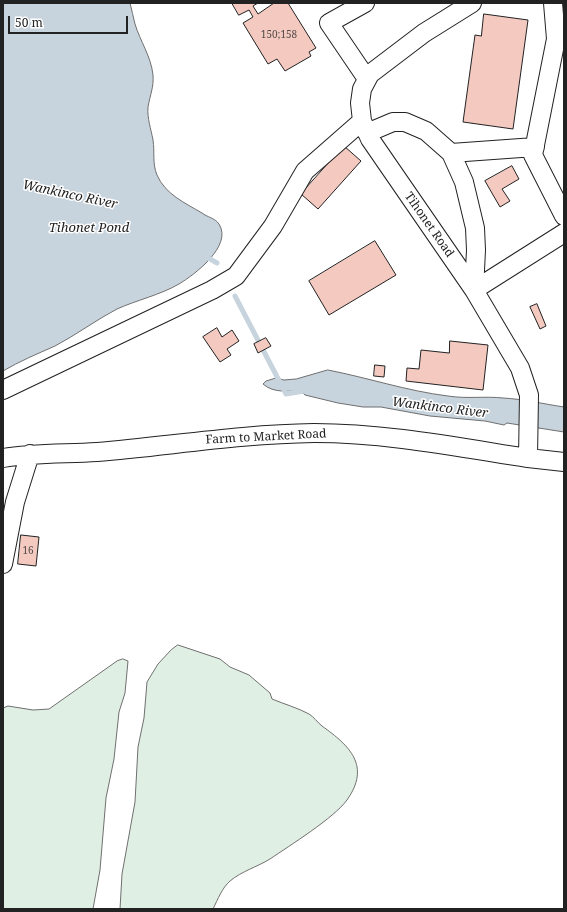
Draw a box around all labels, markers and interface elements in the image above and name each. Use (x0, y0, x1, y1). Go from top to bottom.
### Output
scale bar (10, 8, 130, 34)
text: 50 m (15, 14, 43, 31)
house number: 150;158 (261, 29, 297, 41)
water label: Wankinco River (21, 177, 119, 213)
street label: Tihonet Road (401, 190, 457, 260)
water label: Tihonet Pond (49, 220, 129, 236)
water label: Wankinco River (391, 394, 489, 422)
street label: Farm to Market Road (205, 427, 327, 447)
house number: 16 (22, 545, 34, 557)

